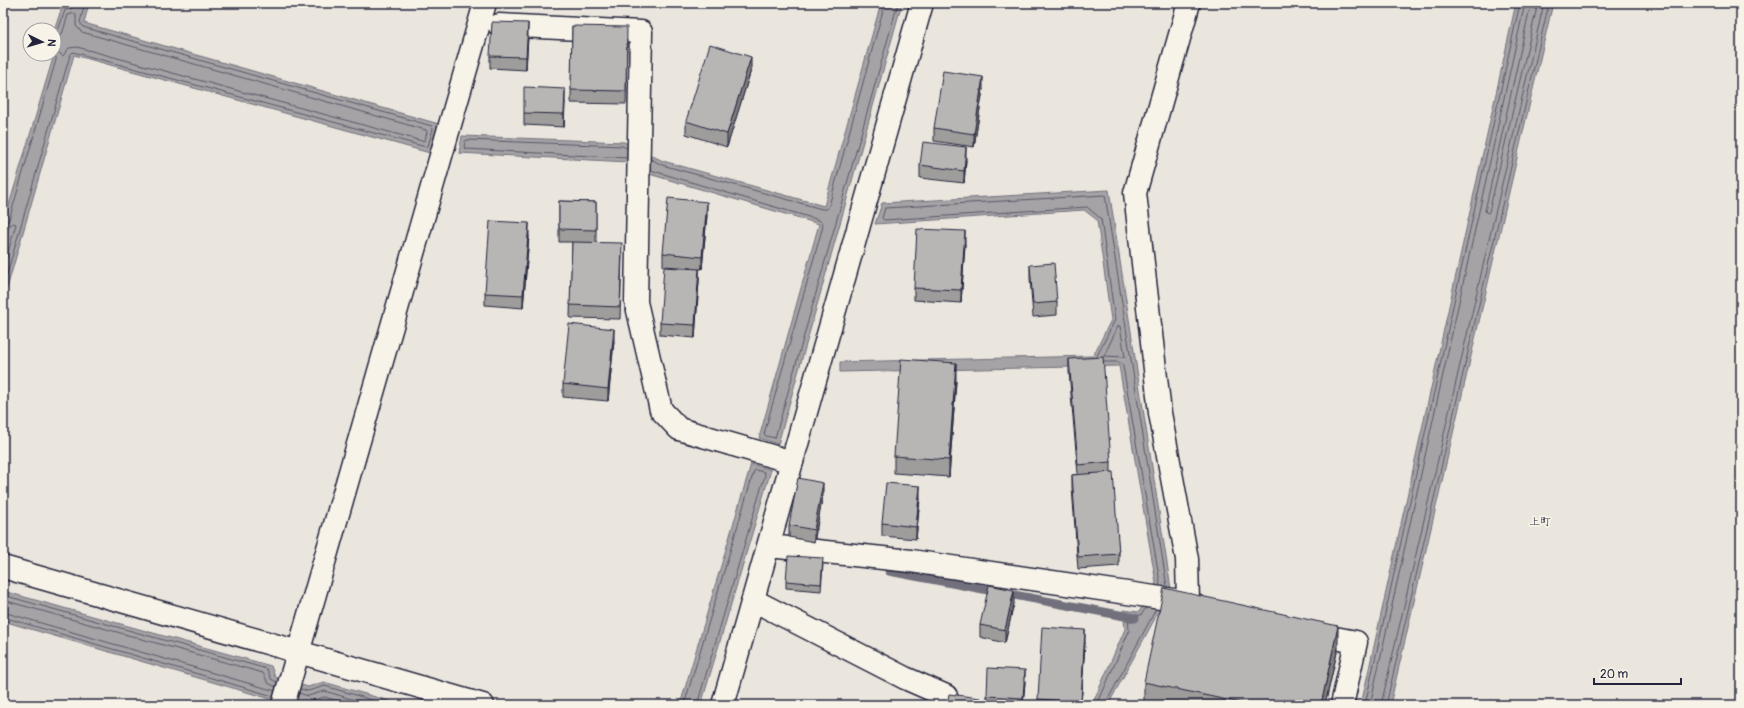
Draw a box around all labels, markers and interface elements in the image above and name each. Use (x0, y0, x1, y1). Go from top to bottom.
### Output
north arrow (22, 22, 62, 62)
text: N (45, 39, 58, 48)
district label: 上町 (1529, 515, 1551, 528)
scale bar (1594, 660, 1681, 686)
text: 20 m (1600, 667, 1629, 682)

